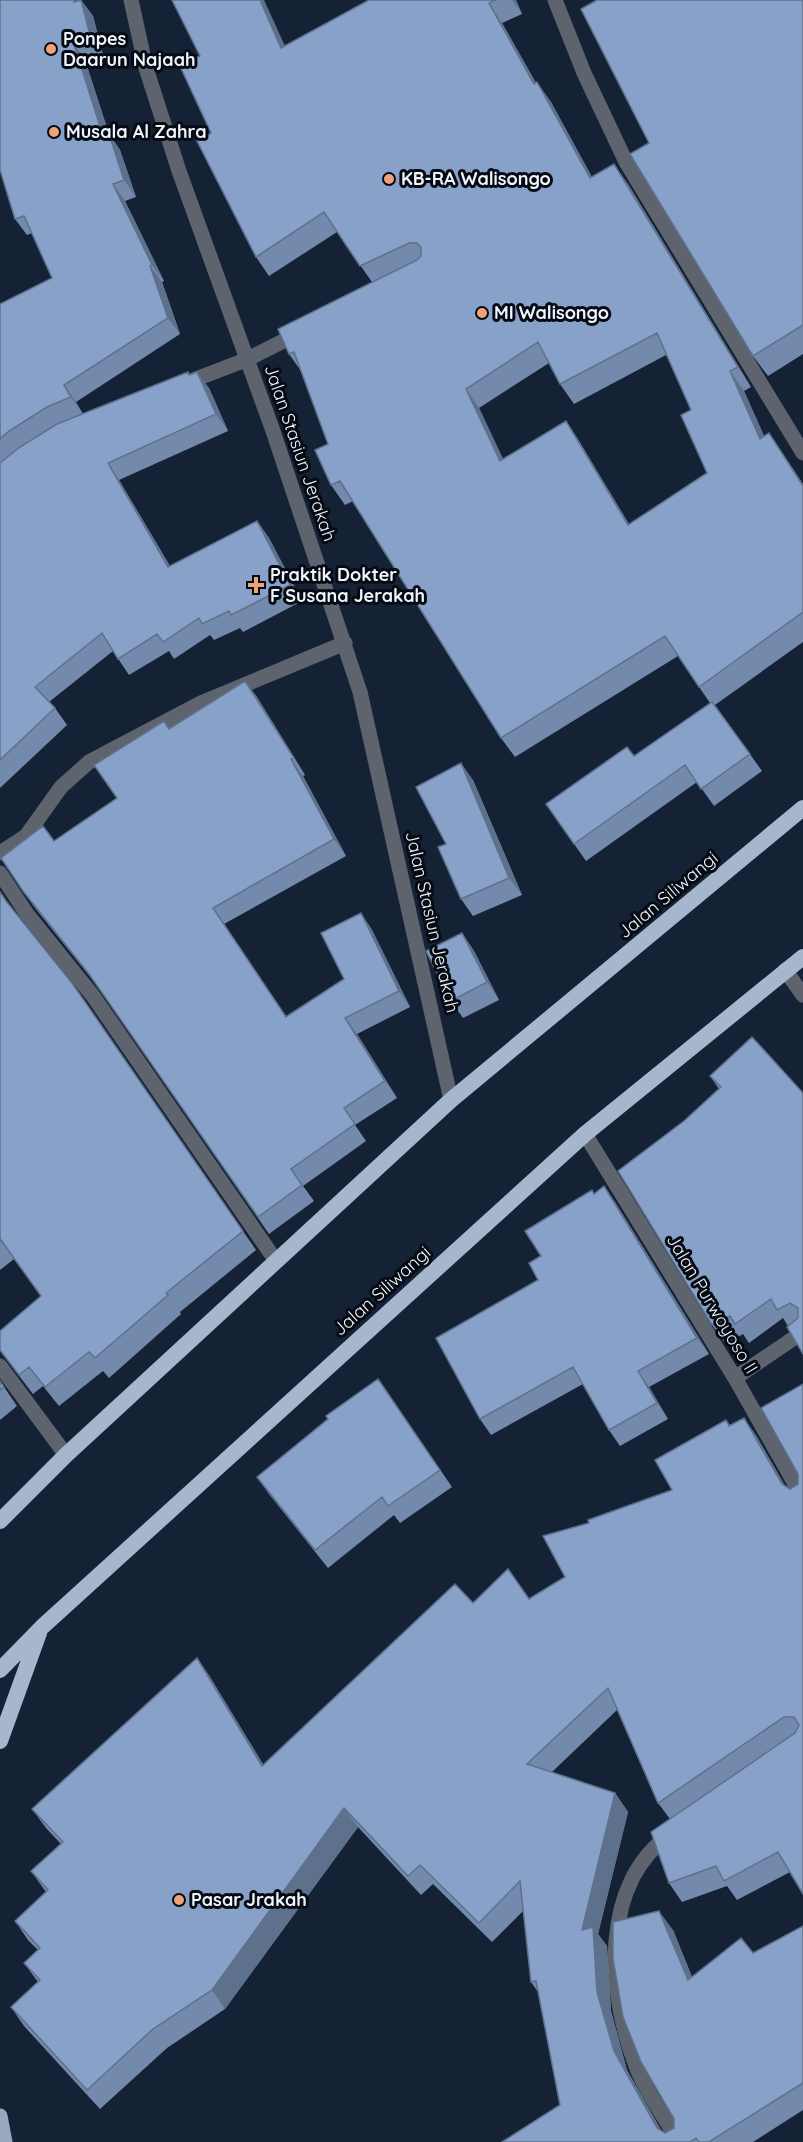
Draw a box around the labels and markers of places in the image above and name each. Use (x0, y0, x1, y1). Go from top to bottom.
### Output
place label: Ponpes Daarun Najaah (63, 27, 196, 71)
marker: Ponpes Daarun Najaah (44, 42, 58, 56)
place label: Musala Al Zahra (66, 120, 206, 143)
marker: Musala Al Zahra (47, 125, 61, 139)
place label: KB-RA Walisongo (401, 167, 551, 190)
marker: KB-RA Walisongo (382, 172, 396, 186)
place label: MI Walisongo (494, 301, 609, 324)
marker: MI Walisongo (475, 306, 489, 320)
place label: Praktik Dokter F Susana Jerakah (270, 563, 425, 607)
marker: Praktik Dokter F Susana Jerakah (247, 576, 265, 594)
place label: Pasar Jrakah (191, 1888, 307, 1911)
marker: Pasar Jrakah (172, 1893, 186, 1907)

